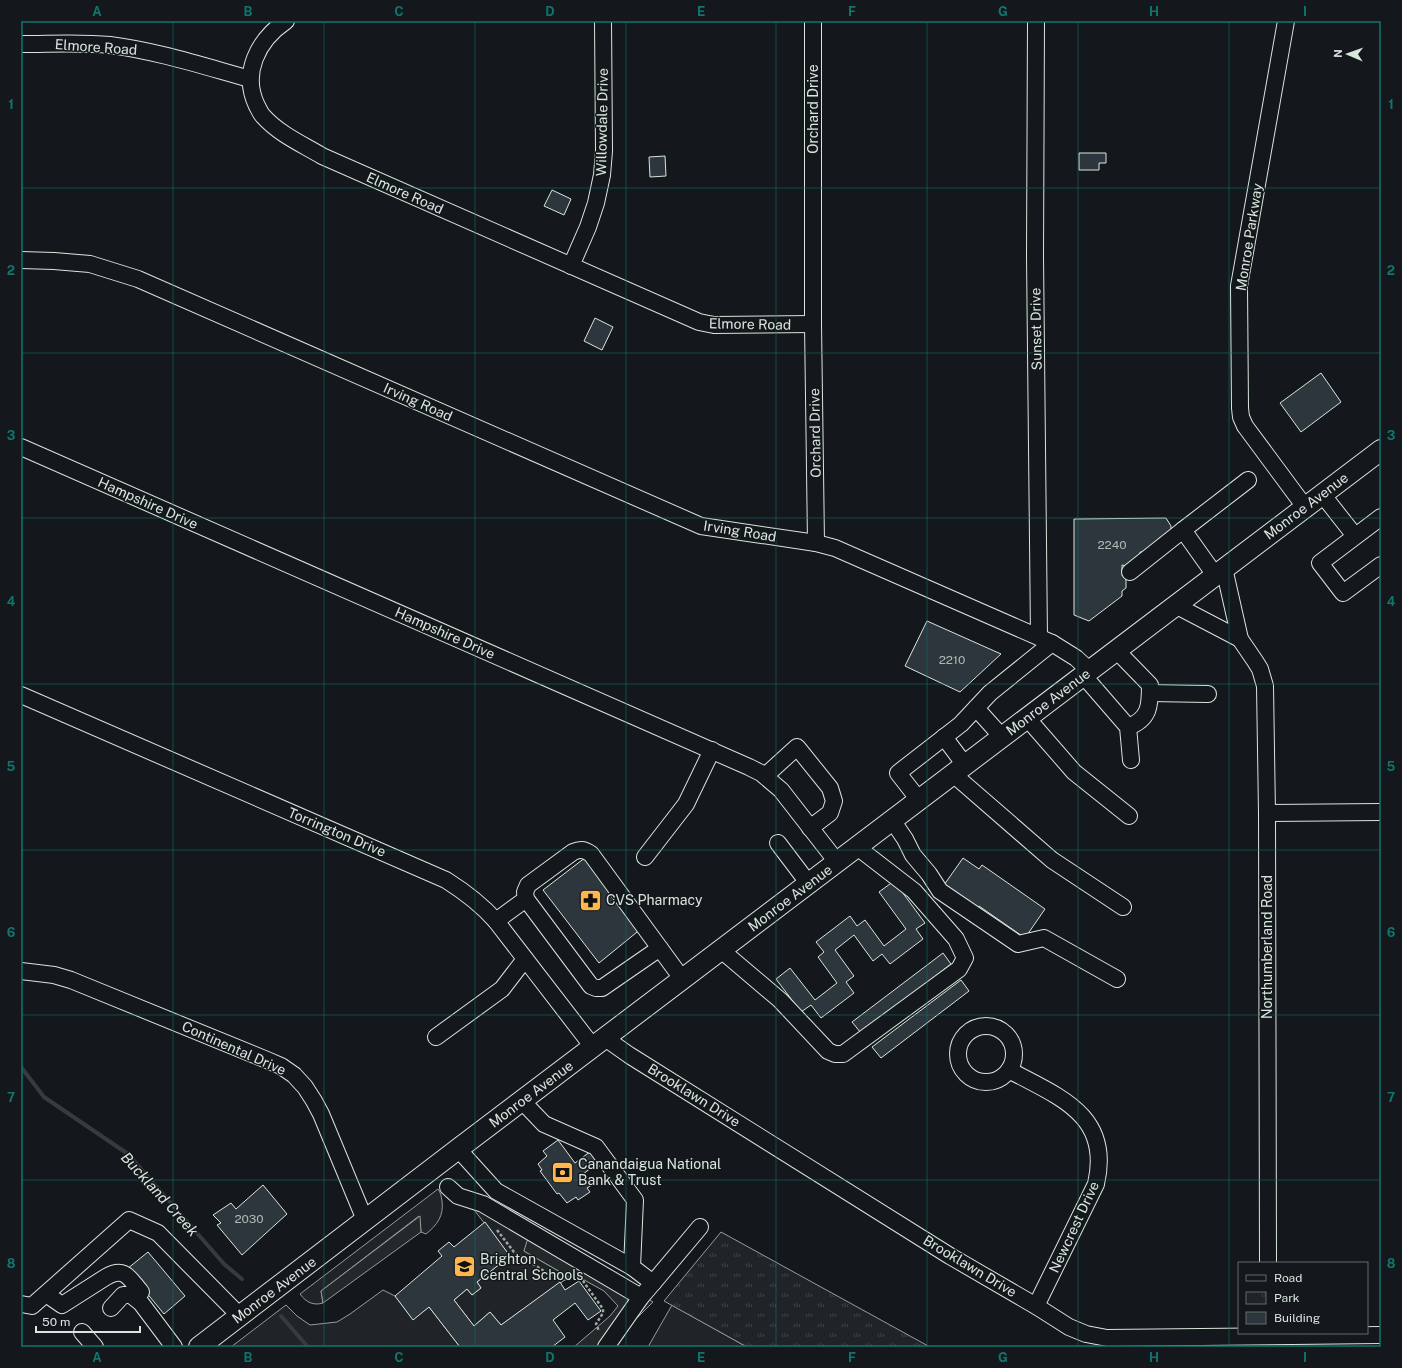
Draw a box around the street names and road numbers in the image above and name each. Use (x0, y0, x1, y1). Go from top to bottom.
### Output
street label: Elmore Road (54, 36, 138, 58)
street label: Orchard Drive (805, 64, 821, 154)
street label: Willowdale Drive (593, 68, 611, 176)
street label: Elmore Road (364, 169, 446, 217)
street label: Monroe Parkway (1233, 182, 1265, 292)
street label: Sunset Drive (1027, 287, 1045, 370)
street label: Elmore Road (709, 315, 791, 333)
street label: Irving Road (381, 380, 455, 424)
street label: Orchard Drive (806, 388, 824, 478)
street label: Monroe Avenue (1261, 469, 1351, 543)
street label: Hampshire Drive (96, 474, 200, 532)
street label: Irving Road (702, 517, 778, 545)
street label: Hampshire Drive (393, 604, 497, 662)
street label: Monroe Avenue (1003, 665, 1093, 739)
street label: Torrington Drive (286, 804, 388, 860)
street label: Monroe Avenue (745, 861, 835, 935)
street label: Northumberland Road (1259, 875, 1275, 1019)
street label: Continental Drive (179, 1018, 289, 1078)
street label: Monroe Avenue (486, 1057, 576, 1131)
street label: Brooklawn Drive (645, 1060, 743, 1130)
street label: Newcrest Drive (1046, 1179, 1102, 1275)
street label: Brooklawn Drive (920, 1232, 1020, 1300)
street label: Monroe Avenue (229, 1253, 319, 1327)

